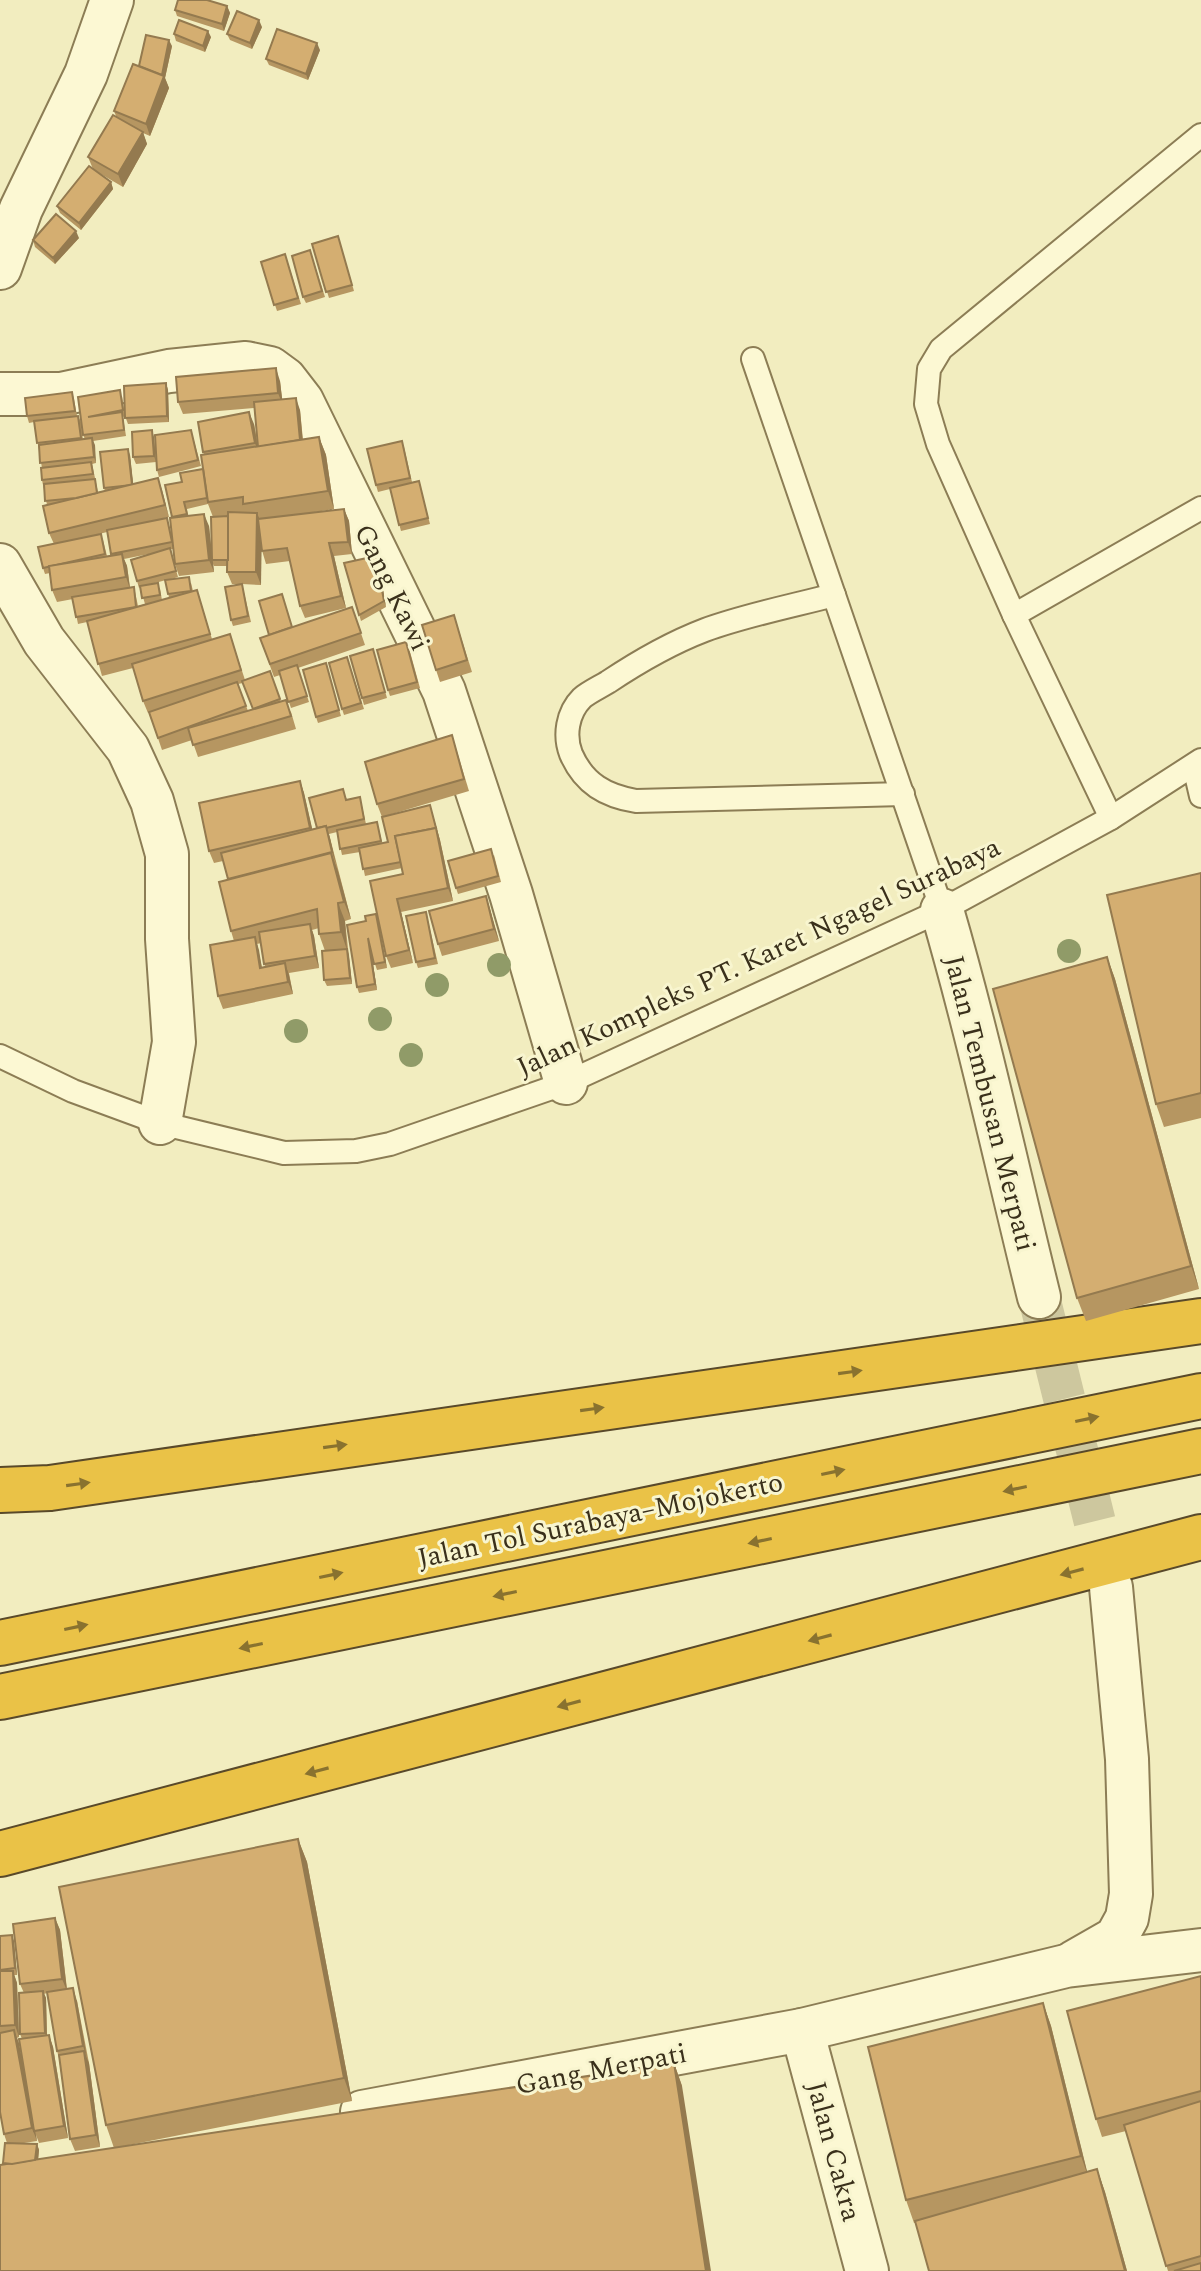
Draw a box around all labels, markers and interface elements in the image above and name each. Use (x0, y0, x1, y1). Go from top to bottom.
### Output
street label: Gang Kawi (342, 517, 441, 659)
street label: Jalan Kompleks PT. Karet Ngagel Surabaya (510, 826, 1008, 1089)
street label: Jalan Tembusan Merpati (932, 951, 1047, 1256)
one-way arrow (837, 1365, 862, 1378)
one-way arrow (580, 1402, 605, 1415)
one-way arrow (1075, 1413, 1100, 1425)
one-way arrow (323, 1439, 348, 1452)
street label: Jalan Tol Surabaya–Mojokerto (414, 1461, 787, 1580)
one-way arrow (820, 1465, 845, 1478)
one-way arrow (65, 1477, 90, 1490)
one-way arrow (1002, 1483, 1027, 1496)
one-way arrow (747, 1536, 772, 1548)
one-way arrow (1059, 1567, 1084, 1579)
one-way arrow (319, 1568, 344, 1581)
one-way arrow (493, 1588, 518, 1600)
one-way arrow (64, 1620, 89, 1633)
one-way arrow (808, 1633, 833, 1645)
one-way arrow (238, 1640, 263, 1653)
one-way arrow (556, 1699, 581, 1711)
one-way arrow (305, 1765, 330, 1777)
street label: Gang Merpati (512, 2032, 691, 2107)
street label: Jalan Cakra (794, 2077, 873, 2227)

